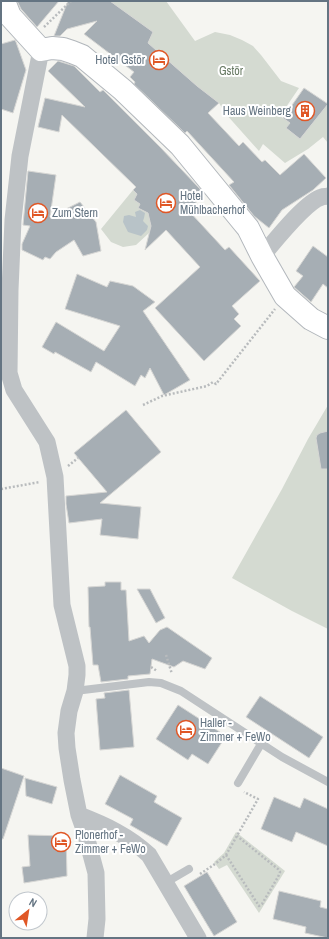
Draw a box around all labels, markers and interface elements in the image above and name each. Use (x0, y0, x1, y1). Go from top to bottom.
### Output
hotel icon: Hotel Gstör (148, 49, 170, 71)
place label: Hotel Gstör (95, 52, 146, 68)
park label: Gstör (219, 63, 244, 79)
building icon: Haus Weinberg (294, 100, 316, 122)
place label: Haus Weinberg (223, 103, 292, 119)
place label: Hotel Mühlbacherhof (180, 188, 245, 218)
hotel icon: Hotel Mühlbacherhof (155, 192, 177, 214)
hotel icon: Zum Stern (27, 202, 49, 224)
place label: Zum Stern (52, 205, 98, 221)
place label: Haller - Zimmer + FeWo (200, 715, 271, 745)
hotel icon: Haller - Zimmer + FeWo (175, 719, 197, 741)
place label: Plonerhof - Zimmer + FeWo (75, 827, 146, 857)
hotel icon: Plonerhof - Zimmer + FeWo (50, 831, 72, 853)
north arrow (8, 891, 48, 931)
text: N (27, 895, 39, 910)

